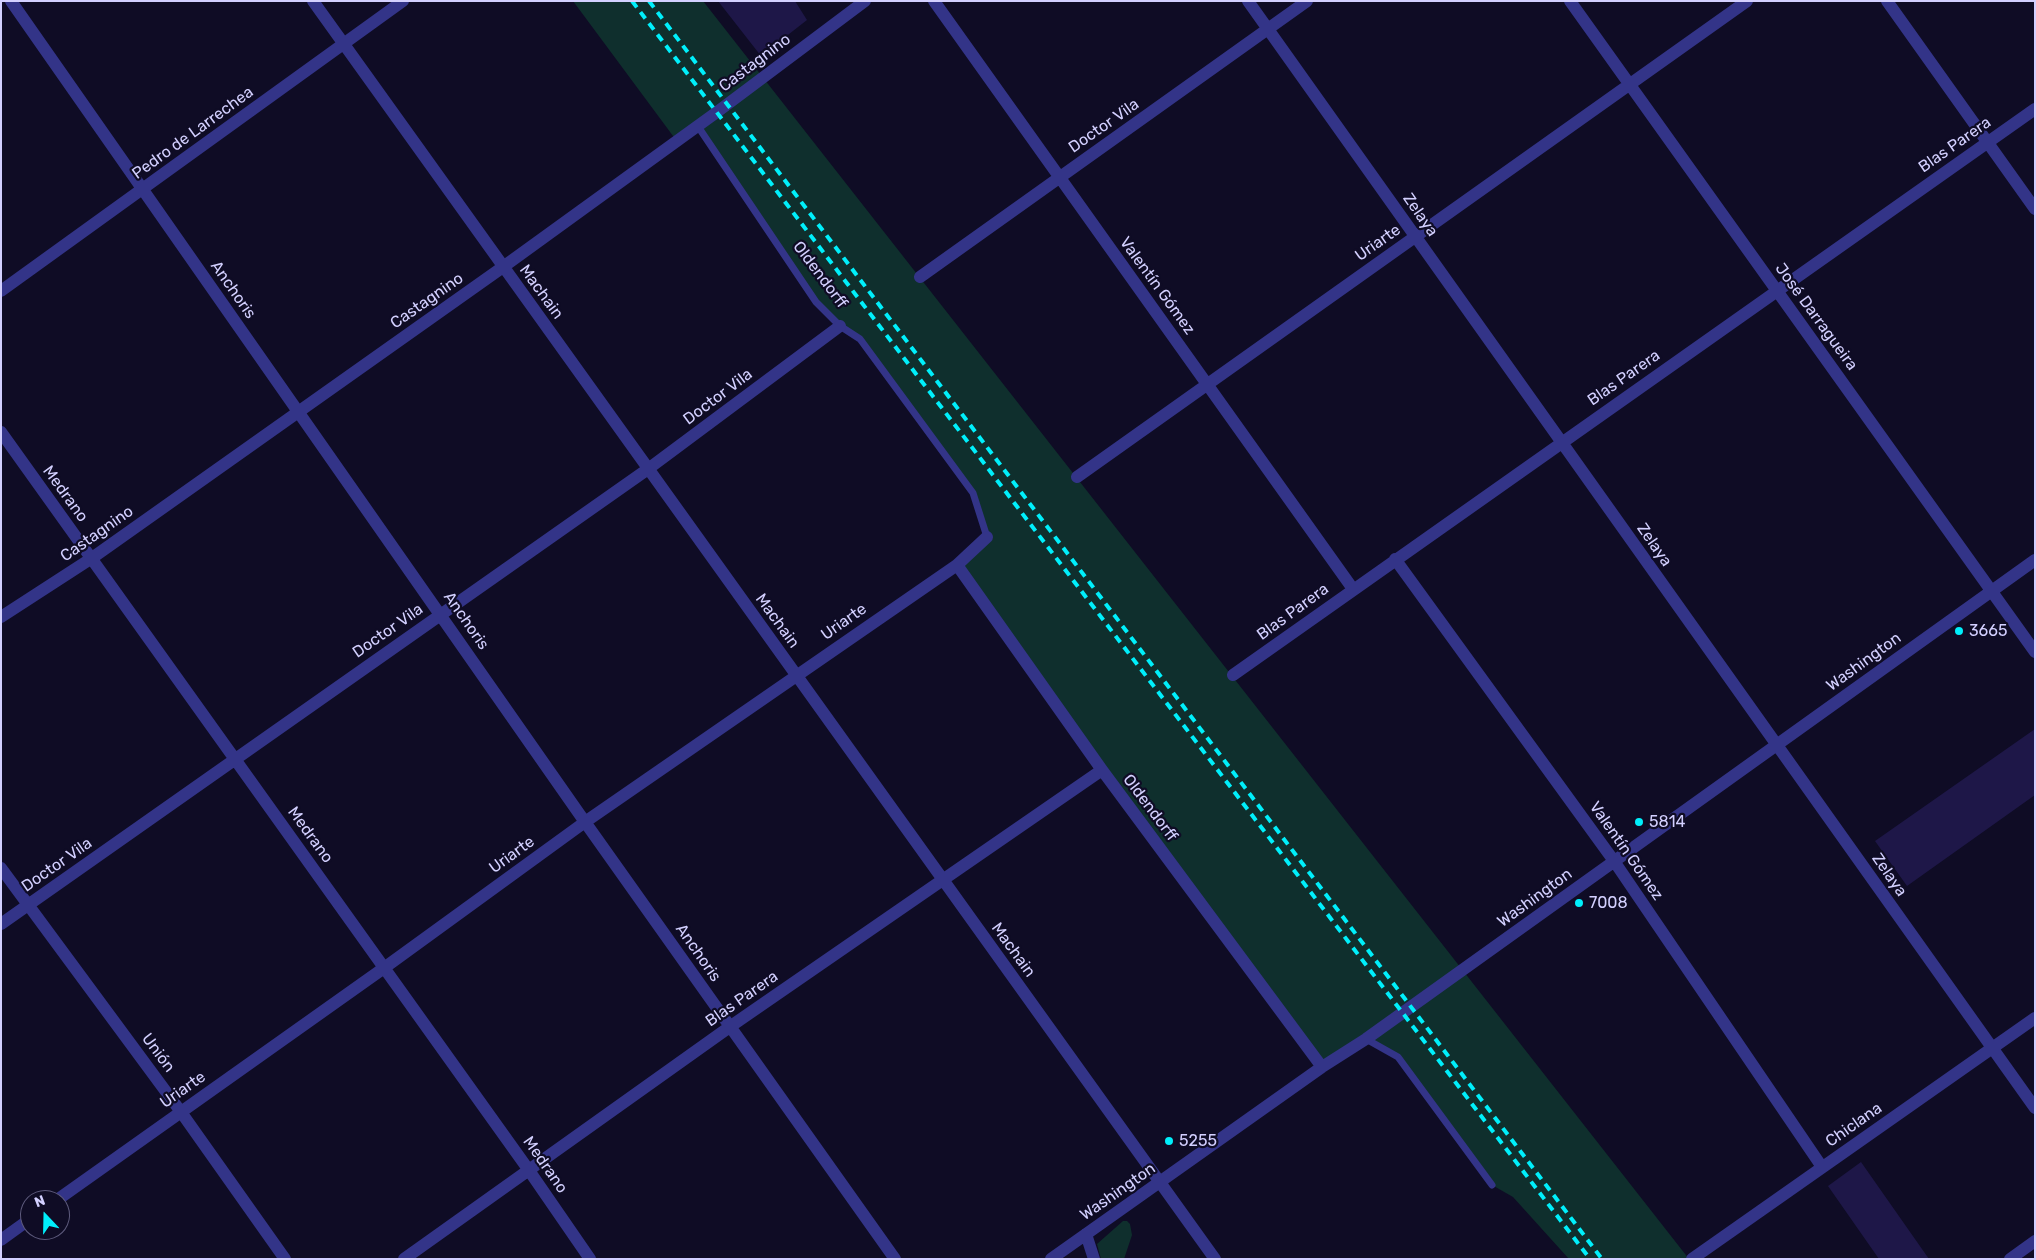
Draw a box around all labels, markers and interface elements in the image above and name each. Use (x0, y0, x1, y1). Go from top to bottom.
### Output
street label: Castagnino (715, 30, 795, 96)
street label: Pedro de Larrechea (129, 83, 257, 183)
street label: Doctor Vila (1065, 95, 1143, 157)
street label: Blas Parera (1915, 113, 1995, 177)
street label: Zelaya (1398, 190, 1442, 240)
street label: Uriarte (1351, 220, 1405, 266)
street label: Valentín Gómez (1115, 233, 1199, 339)
street label: Oldendorff (789, 238, 851, 312)
street label: Anchoris (206, 257, 260, 323)
street label: José Darragueira (1771, 260, 1861, 374)
street label: Machain (515, 261, 567, 323)
street label: Castagnino (387, 269, 467, 333)
street label: Blas Parera (1584, 346, 1664, 410)
street label: Doctor Vila (680, 365, 756, 429)
street label: Medrano (38, 462, 92, 526)
street label: Castagnino (57, 502, 137, 566)
street label: Zelaya (1632, 520, 1676, 570)
street label: Blas Parera (1253, 580, 1333, 644)
street label: Anchoris (439, 588, 493, 654)
street label: Machain (751, 590, 803, 652)
street label: Uriarte (817, 599, 871, 645)
street label: Doctor Vila (349, 600, 427, 662)
place label: 3665 (1969, 621, 2007, 641)
marker: 3665 (1953, 625, 1965, 637)
street label: Washington (1823, 629, 1905, 695)
street label: Oldendorff (1119, 771, 1181, 845)
street label: Valentín Gómez (1585, 798, 1667, 904)
street label: Medrano (283, 803, 337, 867)
place label: 5814 (1649, 812, 1685, 832)
marker: 5814 (1633, 816, 1645, 828)
street label: Uriarte (486, 832, 538, 878)
street label: Doctor Vila (18, 834, 96, 896)
street label: Zelaya (1867, 850, 1911, 900)
street label: Washington (1494, 865, 1576, 931)
place label: 7008 (1589, 893, 1628, 913)
marker: 7008 (1573, 897, 1585, 909)
street label: Machain (987, 919, 1039, 981)
street label: Anchoris (671, 920, 725, 986)
street label: Blas Parera (702, 967, 782, 1031)
street label: Unión (137, 1030, 179, 1076)
street label: Uriarte (156, 1067, 210, 1113)
street label: Chiclana (1822, 1099, 1886, 1151)
place label: 5255 (1179, 1131, 1217, 1151)
street label: Medrano (519, 1133, 571, 1197)
marker: 5255 (1163, 1135, 1175, 1147)
street label: Washington (1077, 1159, 1159, 1225)
north arrow (20, 1190, 70, 1240)
text: N (32, 1192, 48, 1211)

